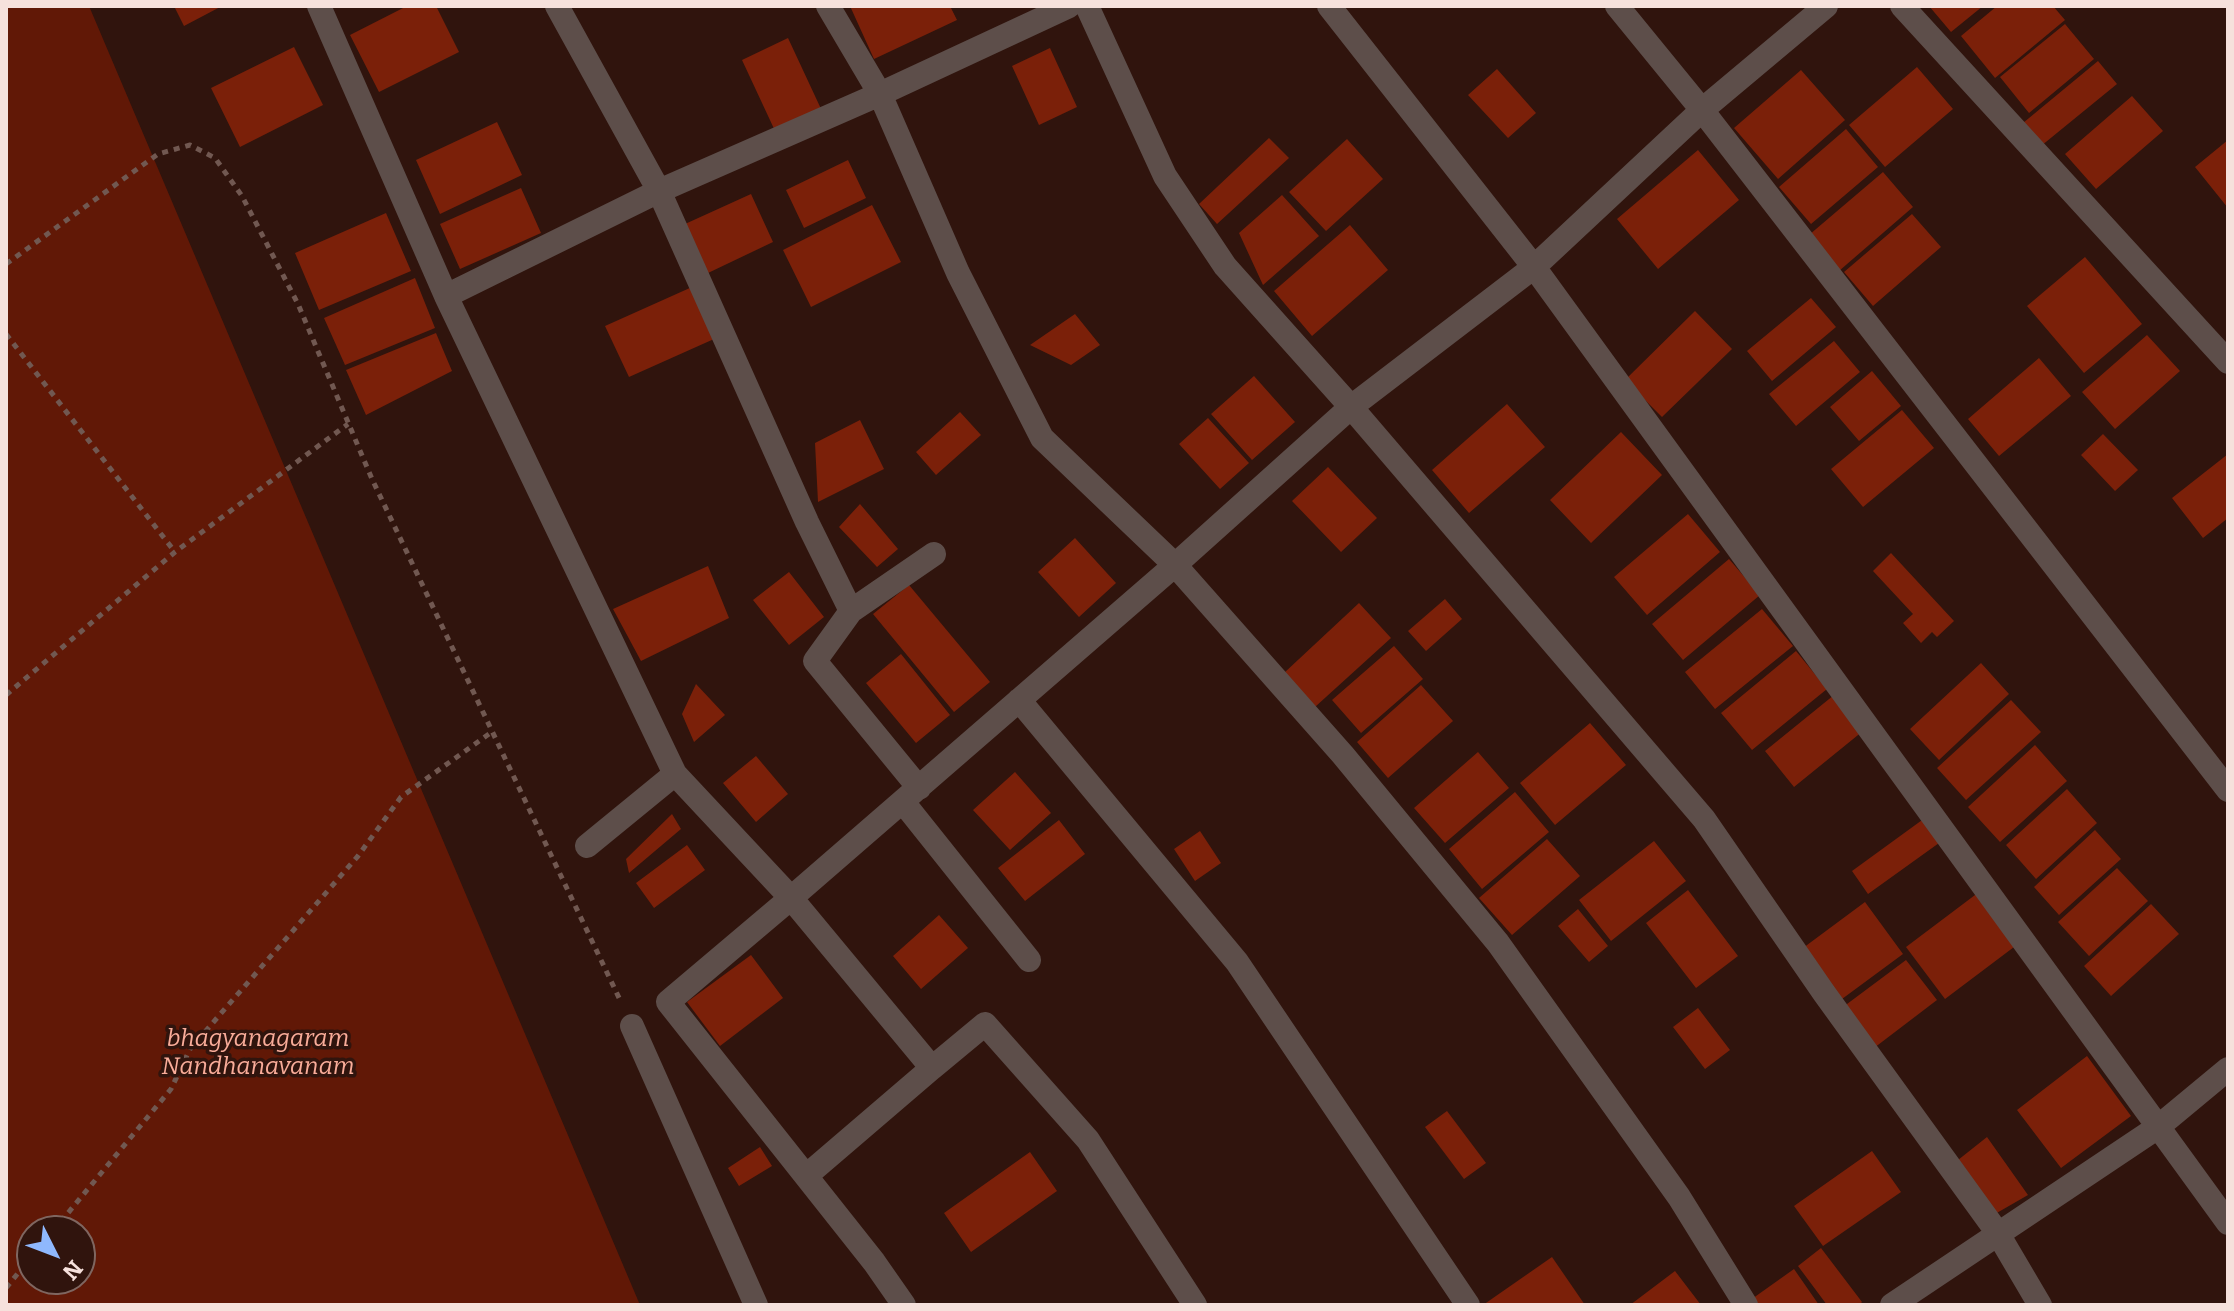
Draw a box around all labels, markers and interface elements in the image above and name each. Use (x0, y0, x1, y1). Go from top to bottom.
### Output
park label: bhagyanagaram Nandhanavanam (162, 1025, 354, 1081)
north arrow (16, 1215, 96, 1295)
text: N (57, 1255, 88, 1285)

